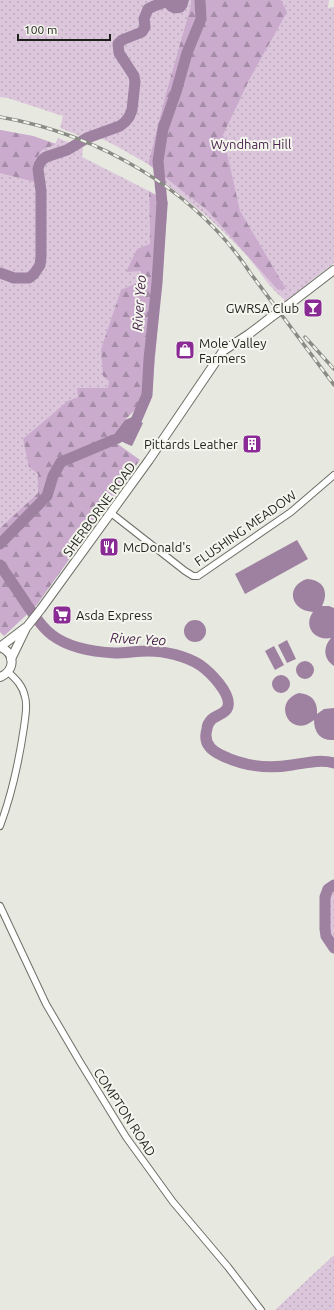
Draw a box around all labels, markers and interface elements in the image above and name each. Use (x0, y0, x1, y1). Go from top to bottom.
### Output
scale bar (18, 16, 110, 42)
text: 100 m (24, 23, 57, 36)
park label: Wyndham Hill (211, 137, 292, 151)
water label: River Yeo (129, 274, 149, 332)
bar icon: GWRSA Club (302, 297, 324, 319)
place label: GWRSA Club (226, 301, 299, 315)
place label: Mole Valley Farmers (199, 336, 266, 365)
shop icon: Mole Valley Farmers (174, 339, 196, 361)
building icon: Pittards Leather (241, 433, 263, 455)
place label: Pittards Leather (144, 437, 238, 451)
street label: SHERBORNE ROAD (60, 459, 138, 559)
street label: FLUSHING MEADOW (191, 488, 299, 568)
restaurant icon: McDonald's (98, 536, 120, 558)
place label: McDonald's (123, 540, 191, 554)
supermarket icon: Asda Express (51, 604, 73, 626)
place label: Asda Express (76, 608, 153, 622)
water label: River Yeo (110, 630, 167, 648)
street label: COMPTON ROAD (91, 1065, 159, 1159)

